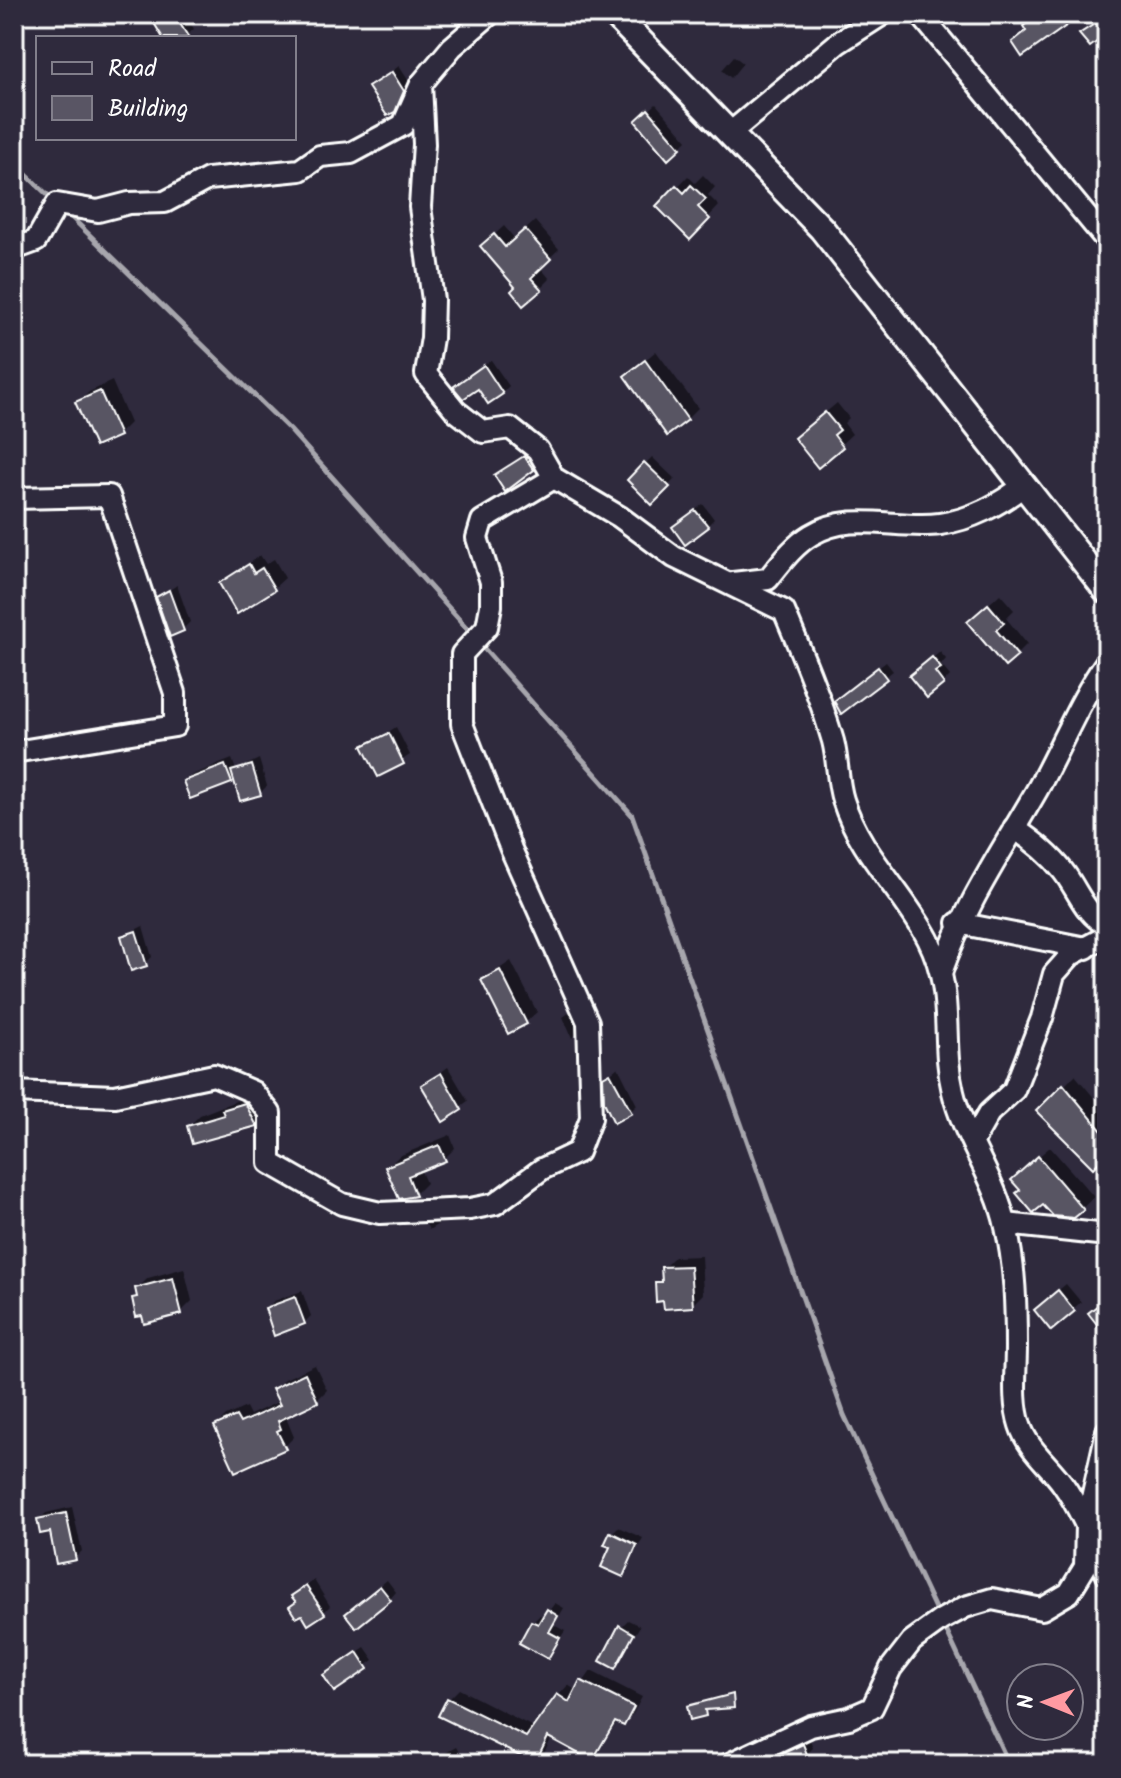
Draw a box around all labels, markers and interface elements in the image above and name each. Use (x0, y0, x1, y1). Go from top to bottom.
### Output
legend (36, 36, 296, 140)
text: Road (108, 50, 157, 89)
text: Building (108, 90, 188, 129)
north arrow (1005, 1662, 1085, 1742)
text: N (1010, 1694, 1045, 1709)

